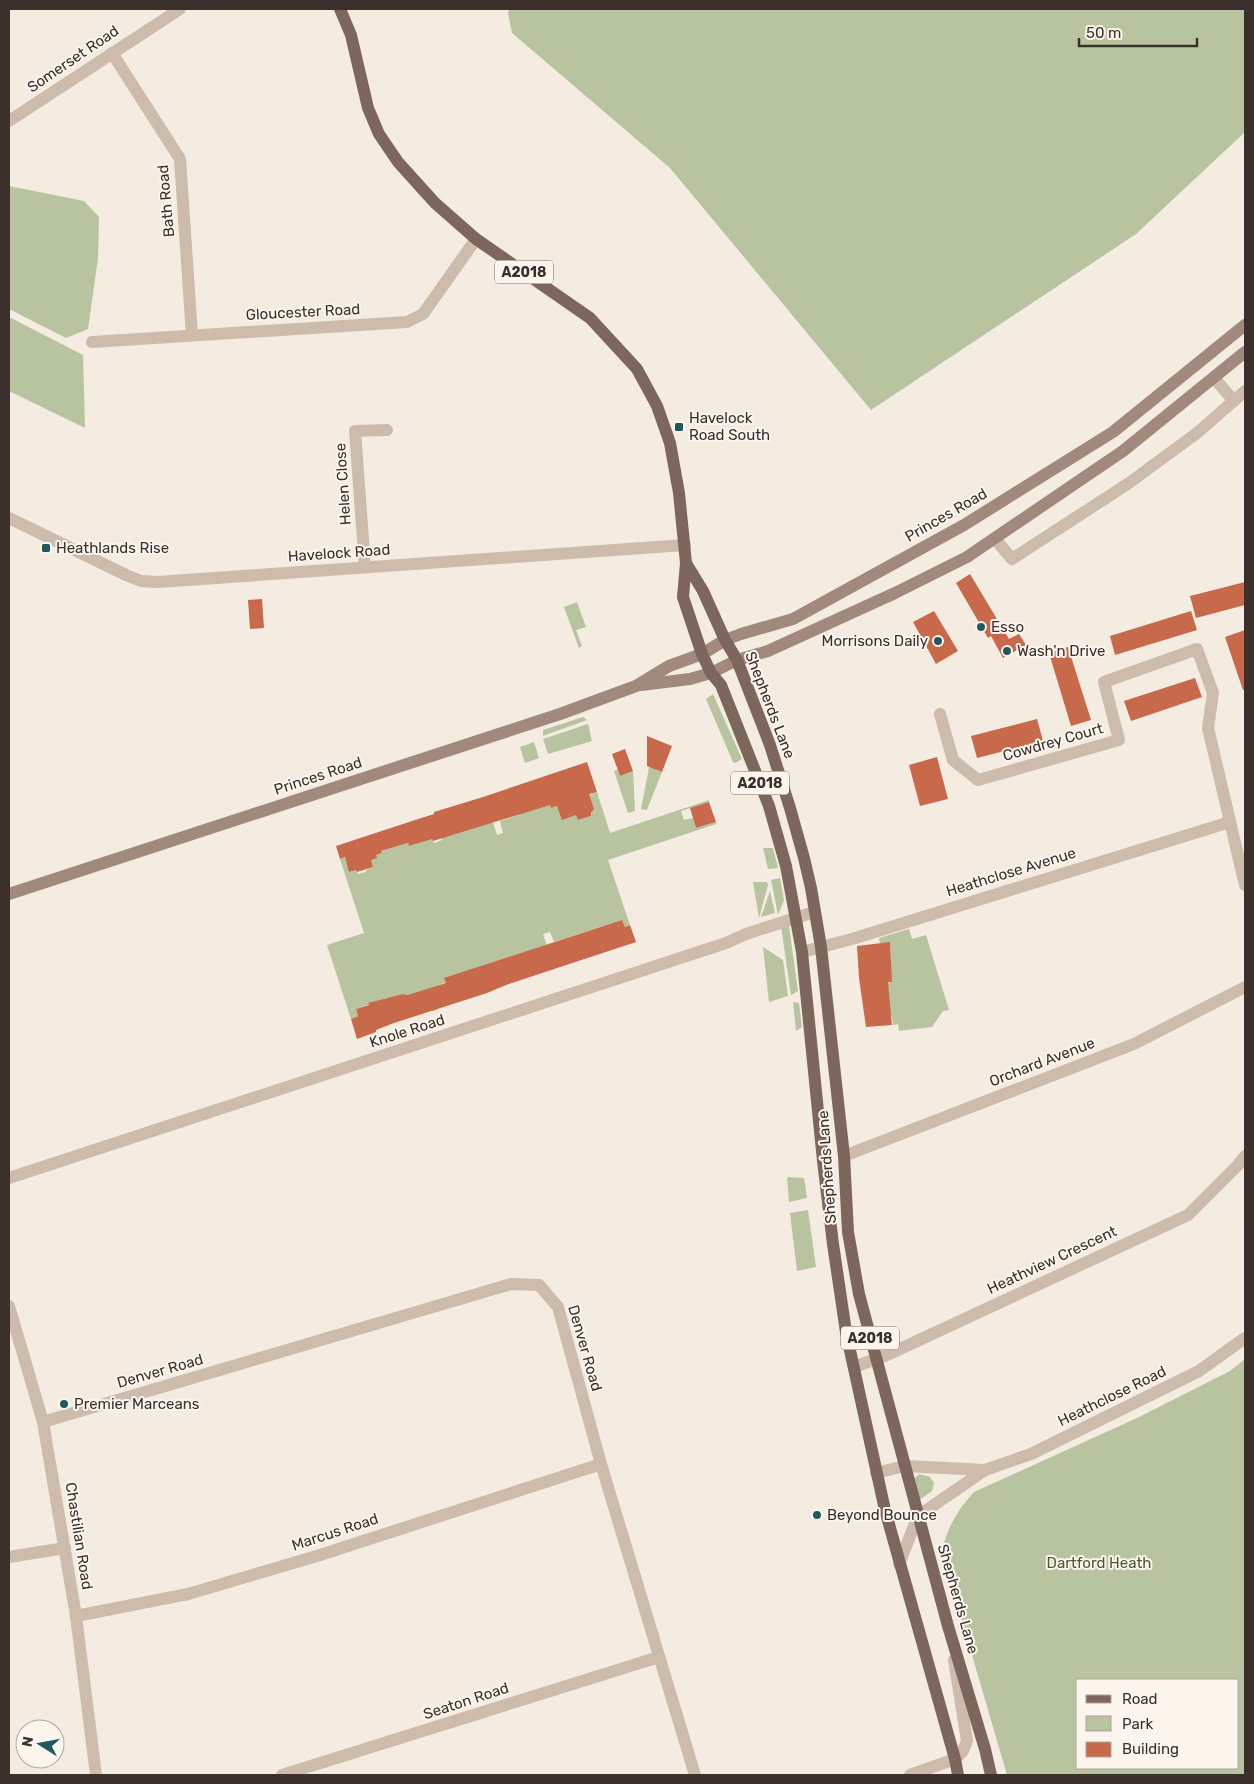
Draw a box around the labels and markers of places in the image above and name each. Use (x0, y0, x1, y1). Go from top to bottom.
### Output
place label: Havelock Road South (689, 409, 770, 444)
marker: Havelock Road South (673, 421, 685, 433)
place label: Heathlands Rise (56, 539, 169, 557)
marker: Heathlands Rise (40, 542, 52, 554)
place label: Esso (991, 618, 1024, 636)
marker: Esso (975, 621, 987, 633)
place label: Morrisons Daily (822, 632, 928, 650)
marker: Morrisons Daily (932, 635, 944, 647)
place label: Wash'n Drive (1017, 642, 1105, 660)
marker: Wash'n Drive (1001, 645, 1013, 657)
place label: Premier Marceans (74, 1395, 200, 1413)
marker: Premier Marceans (58, 1398, 70, 1410)
place label: Beyond Bounce (827, 1506, 937, 1524)
marker: Beyond Bounce (811, 1509, 823, 1521)

